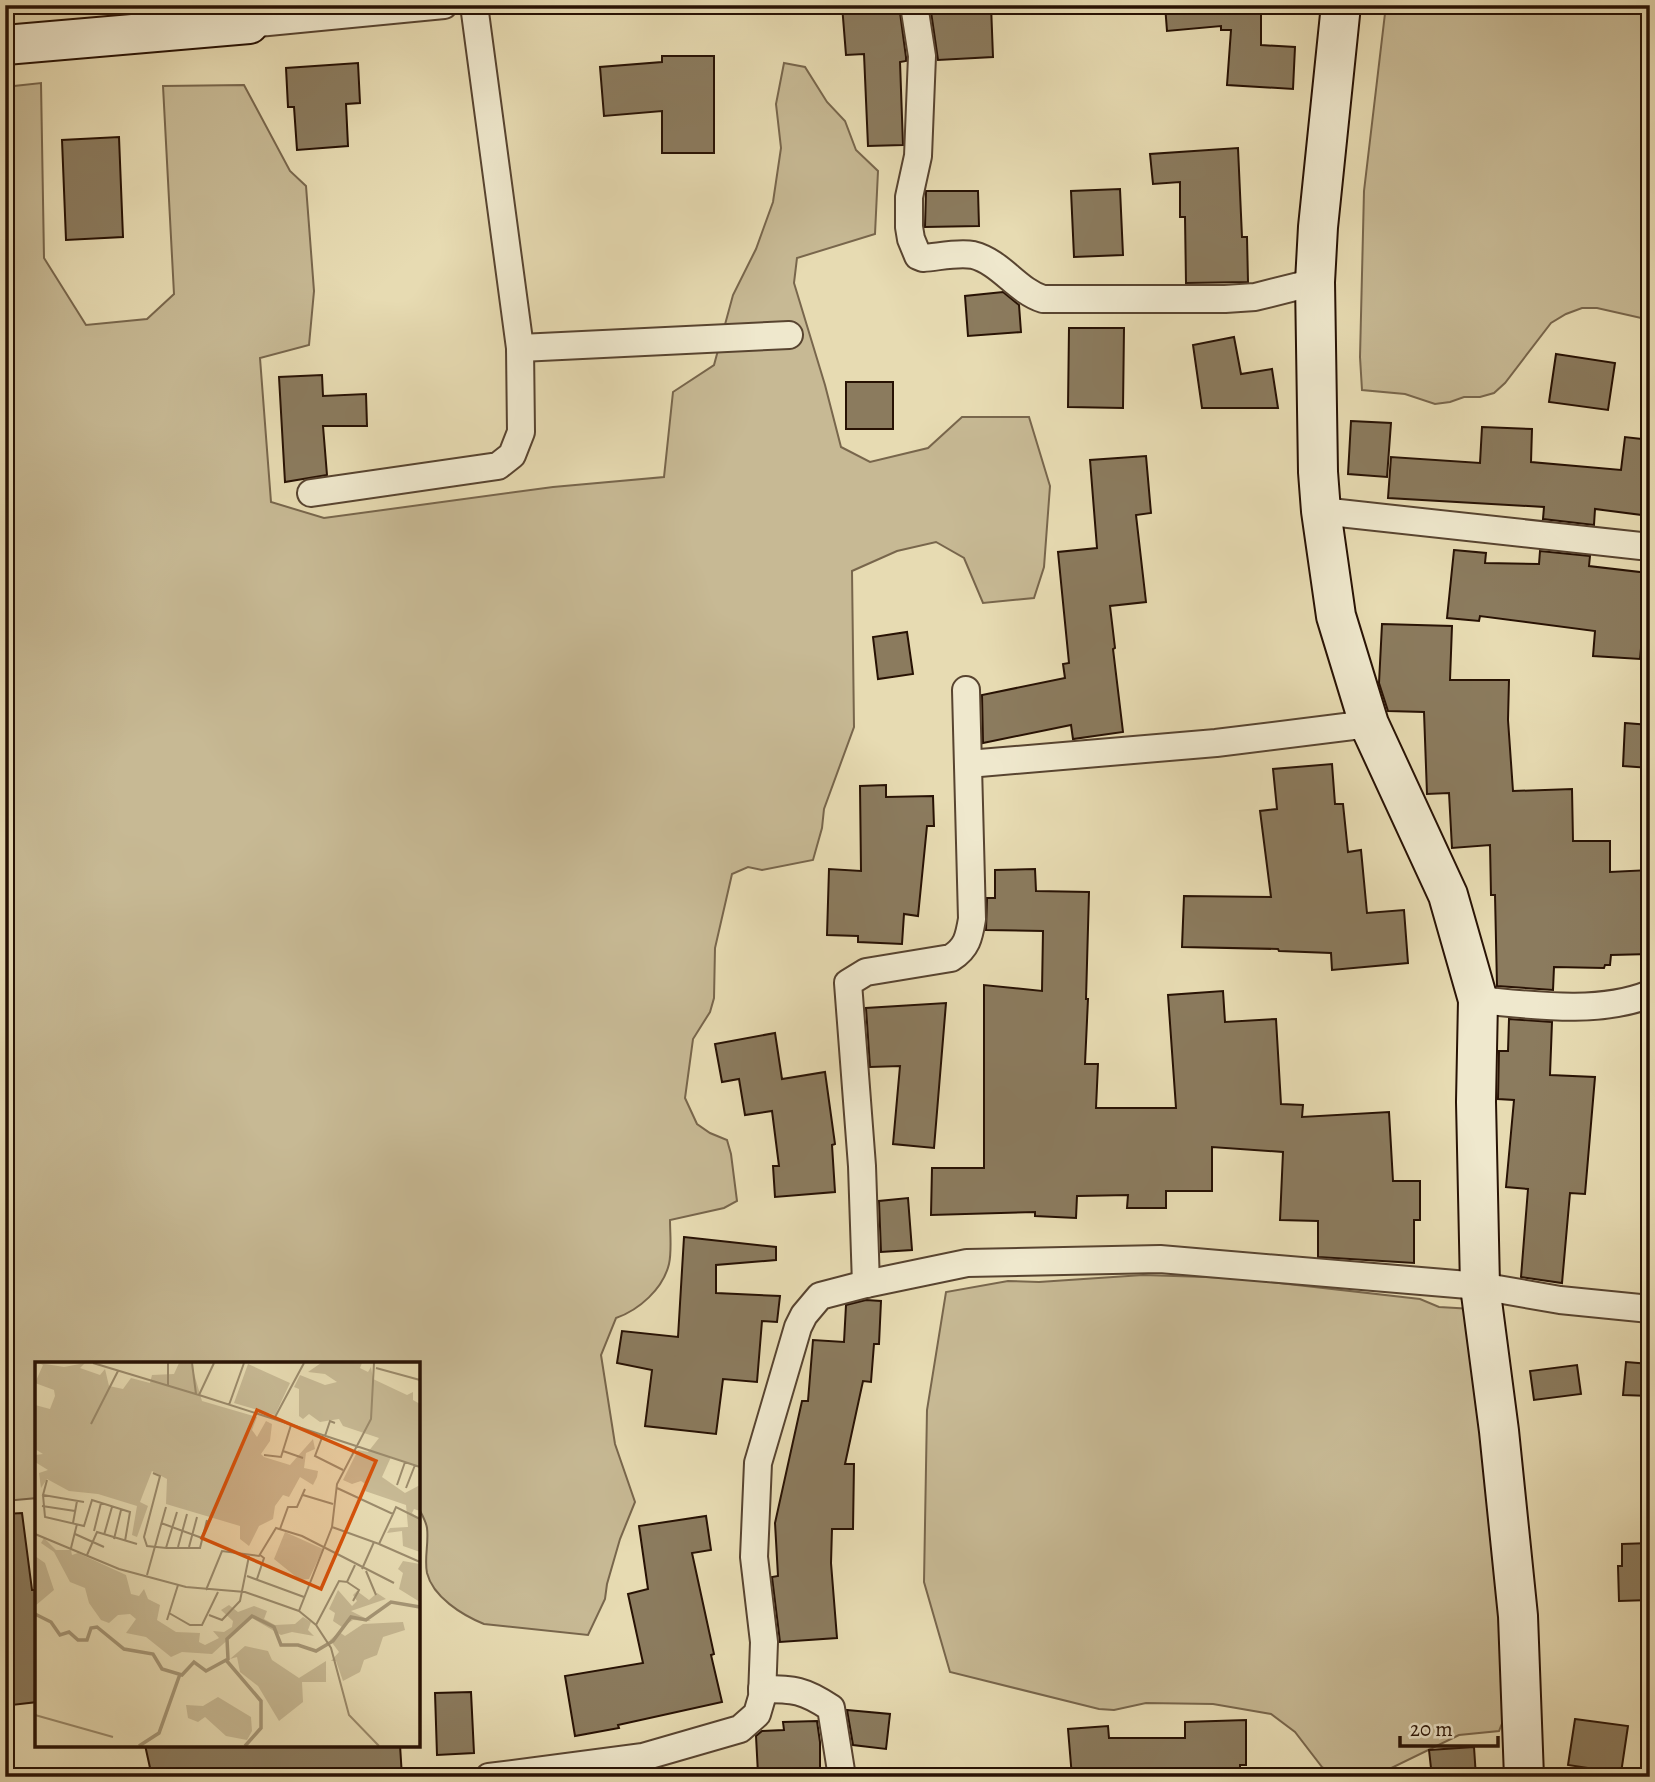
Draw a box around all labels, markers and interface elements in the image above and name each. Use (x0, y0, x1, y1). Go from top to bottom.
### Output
inset map (35, 1362, 420, 1747)
scale bar (1400, 1705, 1498, 1749)
text: 20 m (1410, 1715, 1453, 1743)

